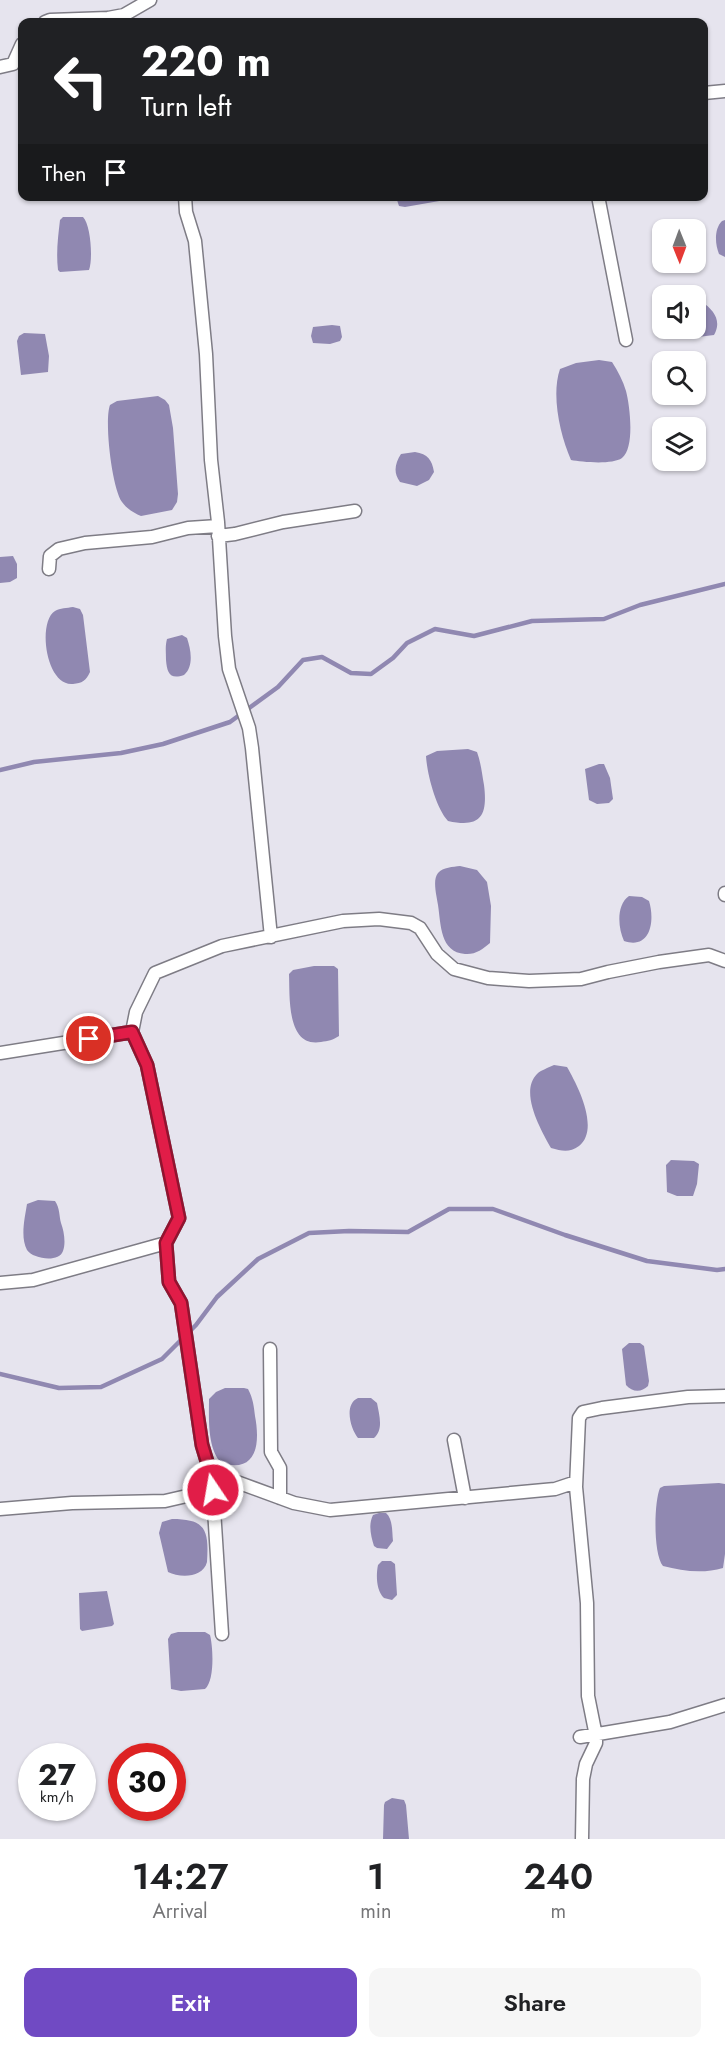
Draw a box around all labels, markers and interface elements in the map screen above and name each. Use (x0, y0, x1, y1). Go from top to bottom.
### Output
text: 220 m (141, 31, 271, 92)
icon: left (42, 42, 120, 120)
text: Turn left (141, 87, 231, 126)
icon: arrive (99, 156, 132, 189)
text: Then (42, 157, 87, 189)
north arrow (652, 219, 706, 273)
map controls (652, 219, 706, 471)
button: sound (652, 285, 706, 339)
button: search (652, 351, 706, 405)
button: layers (652, 417, 706, 471)
pin (63, 1013, 114, 1064)
icon: arrive (72, 1022, 105, 1055)
position arrow (181, 1458, 245, 1522)
speed limit sign: 30 (108, 1743, 186, 1821)
text: 27 (38, 1753, 76, 1796)
text: km/h (40, 1786, 74, 1808)
text: 14:27 (132, 1850, 228, 1902)
text: 1 (367, 1850, 385, 1902)
text: 240 (523, 1850, 593, 1902)
text: Arrival (153, 1897, 208, 1926)
text: min (360, 1897, 392, 1926)
text: m (550, 1897, 566, 1926)
button: Exit (24, 1968, 357, 2037)
button: Share (369, 1968, 701, 2037)

